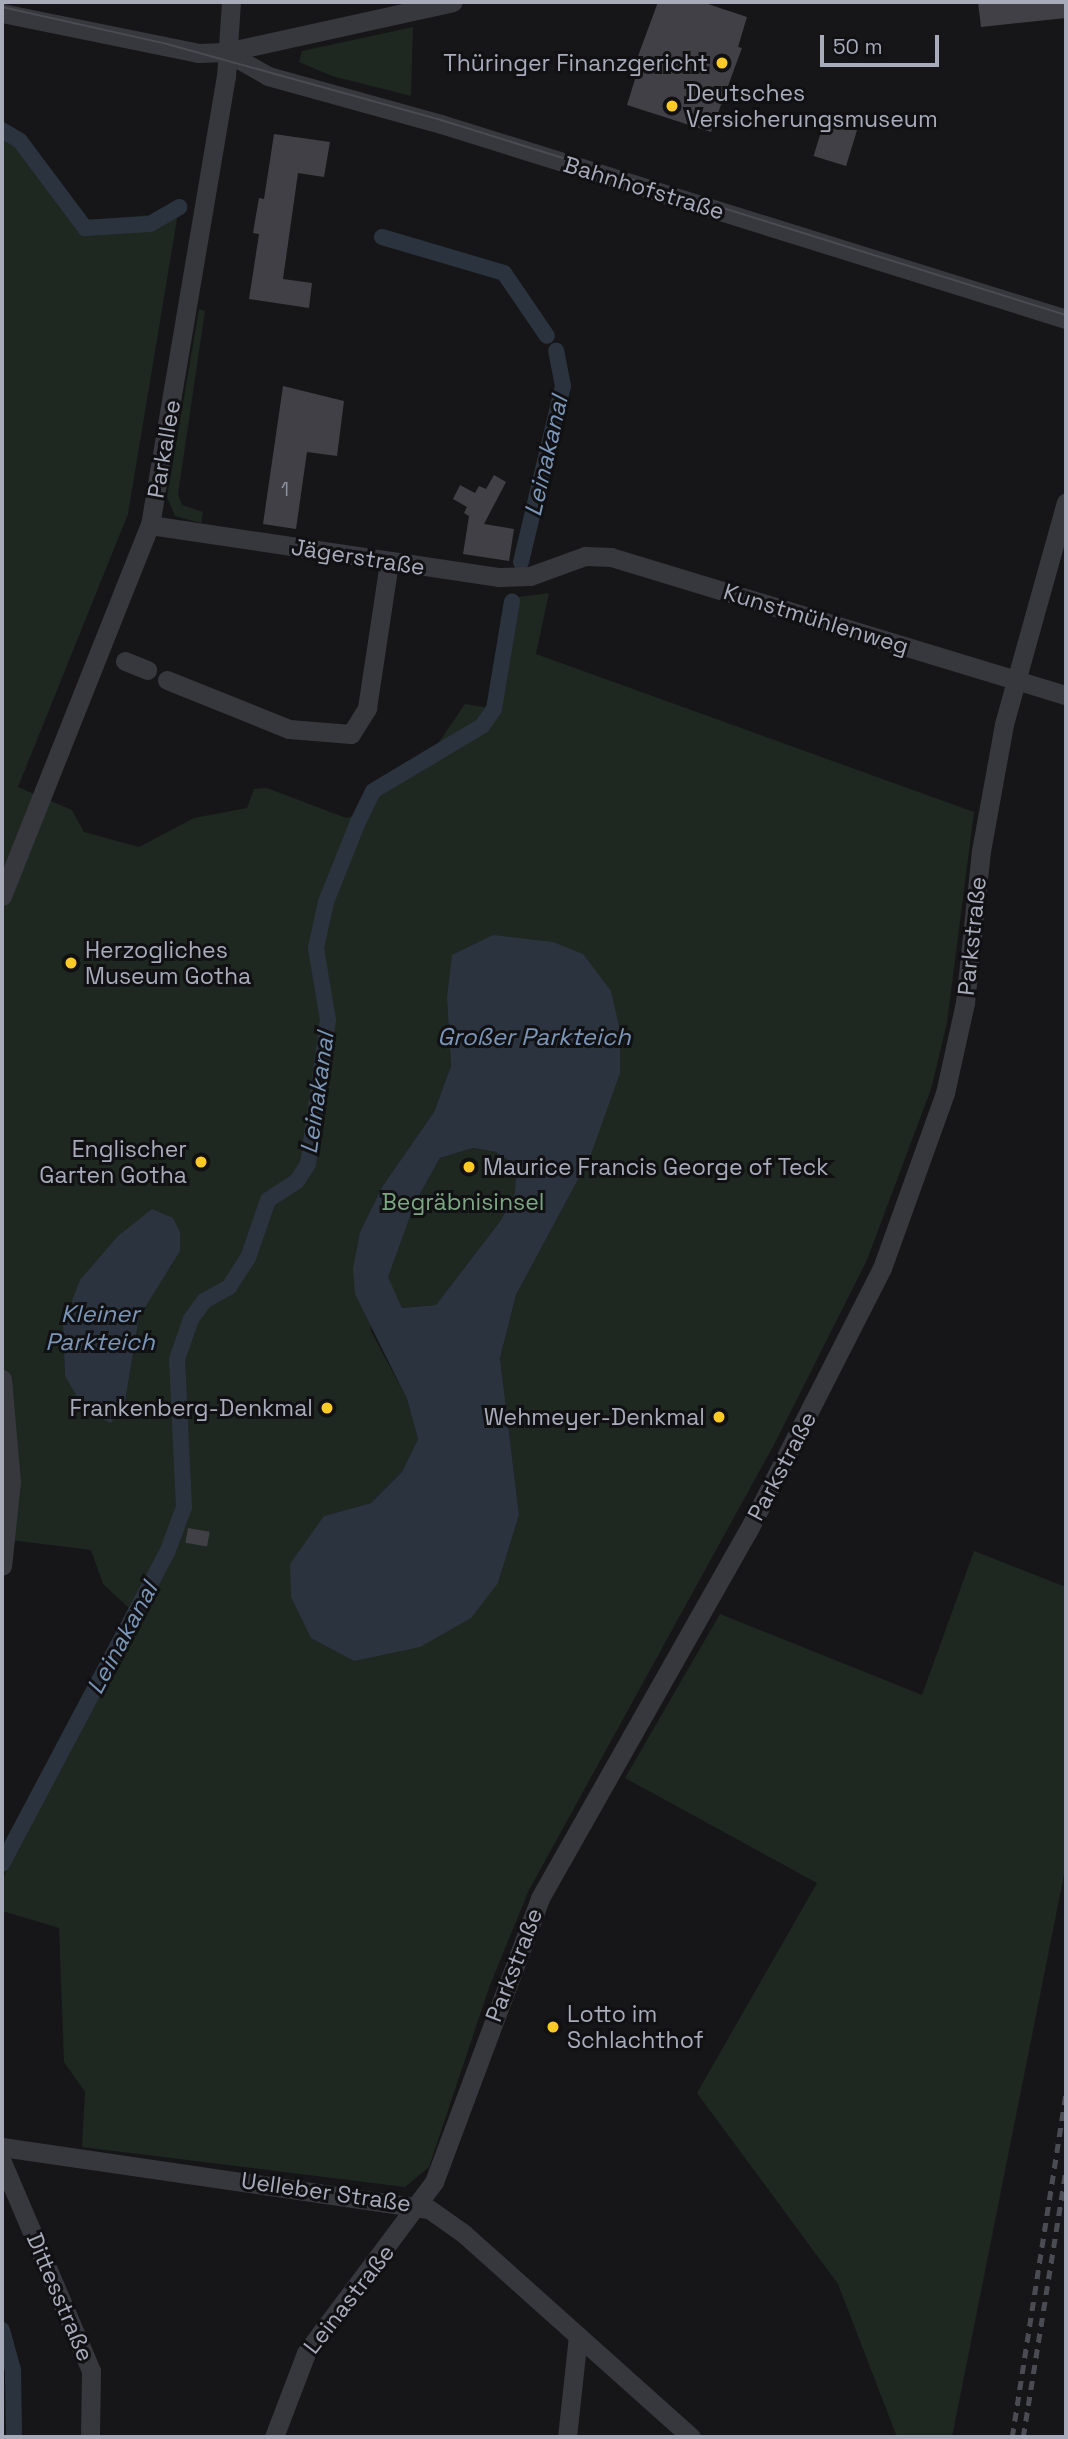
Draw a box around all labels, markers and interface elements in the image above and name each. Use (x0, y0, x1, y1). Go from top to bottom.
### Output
scale bar (823, 21, 942, 65)
text: 50 m (833, 33, 883, 60)
place label: Thüringer Finanzgericht (443, 49, 708, 77)
marker: Thüringer Finanzgericht (714, 55, 730, 71)
place label: Deutsches Versicherungsmuseum (686, 79, 938, 133)
marker: Deutsches Versicherungsmuseum (664, 98, 680, 114)
street label: Bahnhofstraße (560, 150, 728, 226)
water label: Leinakanal (518, 393, 574, 519)
street label: Parkallee (142, 398, 186, 500)
house number: 1 (281, 479, 289, 501)
street label: Jägerstraße (289, 533, 427, 581)
street label: Kunstmühlenweg (720, 578, 912, 660)
street label: Parkstraße (952, 875, 992, 997)
place label: Herzogliches Museum Gotha (85, 936, 251, 990)
marker: Herzogliches Museum Gotha (63, 955, 79, 971)
water label: Großer Parkteich (437, 1023, 631, 1051)
water label: Leinakanal (294, 1030, 340, 1156)
place label: Englischer Garten Gotha (39, 1135, 187, 1189)
place label: Maurice Francis George of Teck (483, 1153, 829, 1181)
marker: Englischer Garten Gotha (193, 1154, 209, 1170)
marker: Maurice Francis George of Teck (461, 1159, 477, 1175)
park label: Begräbnisinsel (382, 1188, 544, 1216)
water label: Kleiner Parkteich (45, 1300, 155, 1356)
place label: Frankenberg-Denkmal (70, 1394, 313, 1422)
marker: Frankenberg-Denkmal (319, 1400, 335, 1416)
place label: Wehmeyer-Denkmal (484, 1403, 705, 1431)
street label: Parkstraße (742, 1407, 822, 1525)
marker: Wehmeyer-Denkmal (711, 1409, 727, 1425)
water label: Leinakanal (81, 1577, 163, 1699)
street label: Parkstraße (480, 1904, 548, 2026)
place label: Lotto im Schlachthof (567, 2000, 704, 2054)
marker: Lotto im Schlachthof (545, 2019, 561, 2035)
street label: Uelleber Straße (239, 2166, 413, 2218)
street label: Dittesstraße (21, 2229, 99, 2365)
street label: Leinastraße (298, 2239, 400, 2359)

